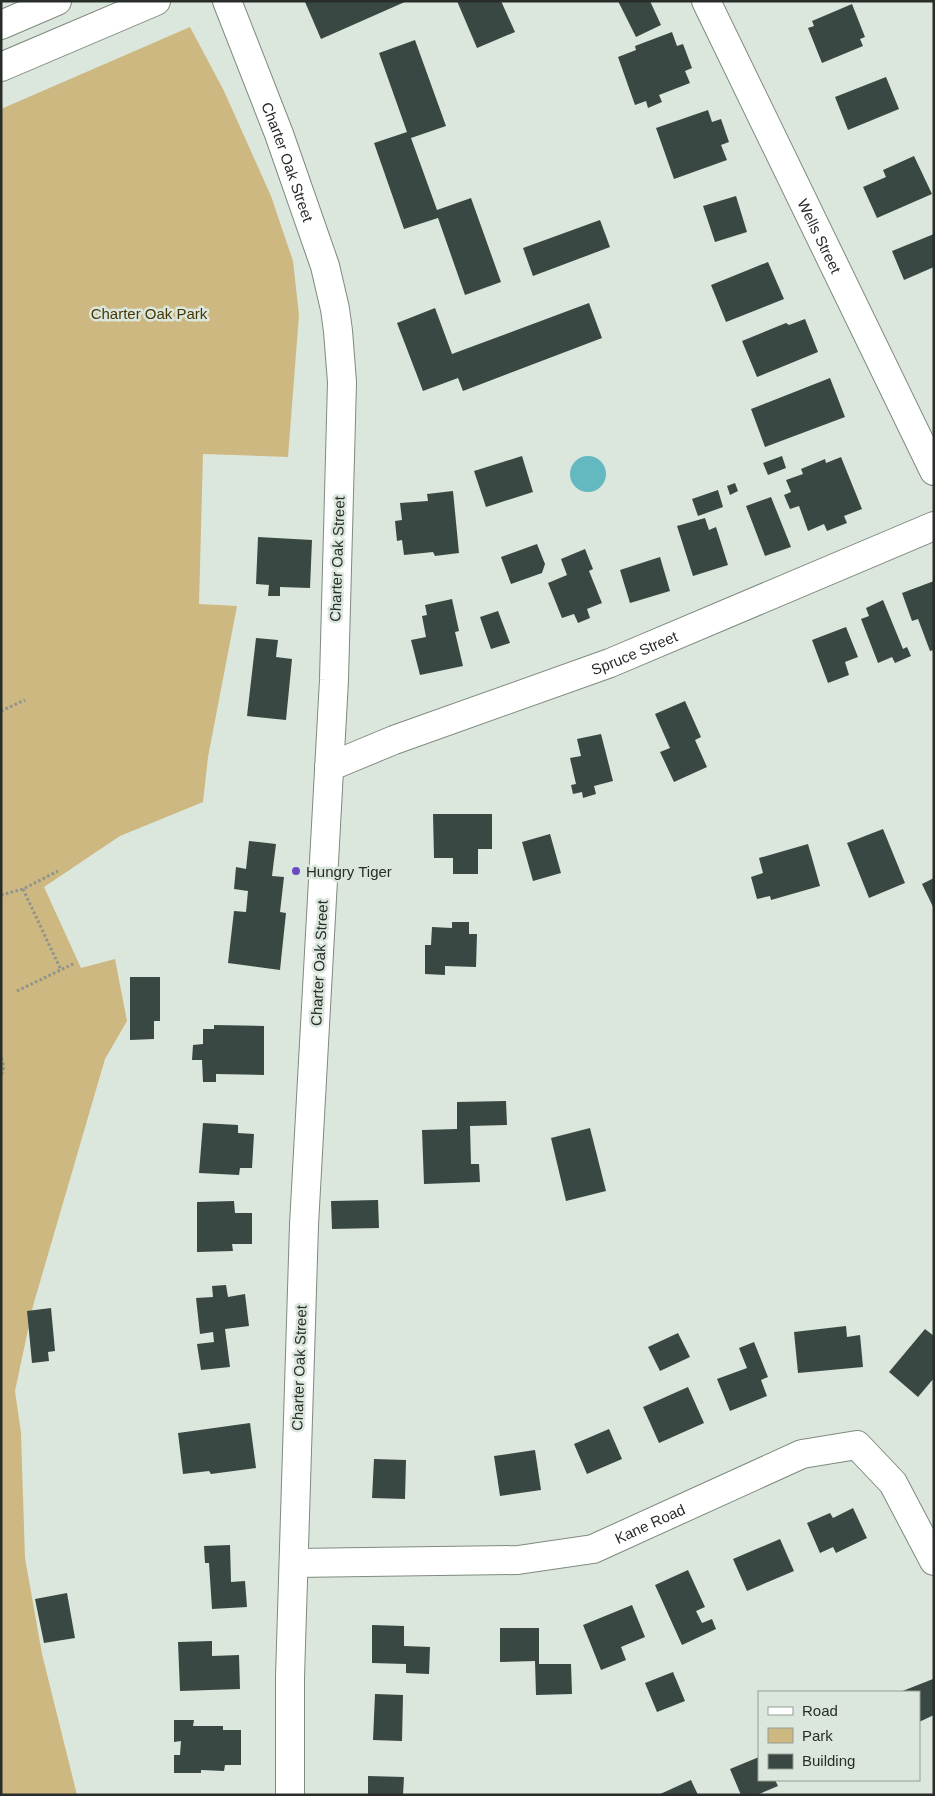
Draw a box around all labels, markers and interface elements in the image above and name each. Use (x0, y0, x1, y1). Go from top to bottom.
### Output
street label: Charter Oak Street (259, 99, 318, 225)
street label: Wells Street (795, 196, 846, 277)
park label: Charter Oak Park (91, 305, 208, 322)
street label: Charter Oak Street (326, 495, 348, 622)
street label: Spruce Street (589, 627, 681, 678)
place label: Hungry Tiger (306, 863, 392, 880)
marker: Hungry Tiger (290, 865, 302, 877)
street label: Charter Oak Street (307, 899, 331, 1026)
street label: Charter Oak Street (288, 1304, 310, 1431)
street label: Kane Road (612, 1500, 687, 1547)
legend (758, 1691, 920, 1781)
text: Road (802, 1702, 838, 1719)
text: Park (802, 1727, 833, 1744)
text: Building (802, 1752, 855, 1769)

